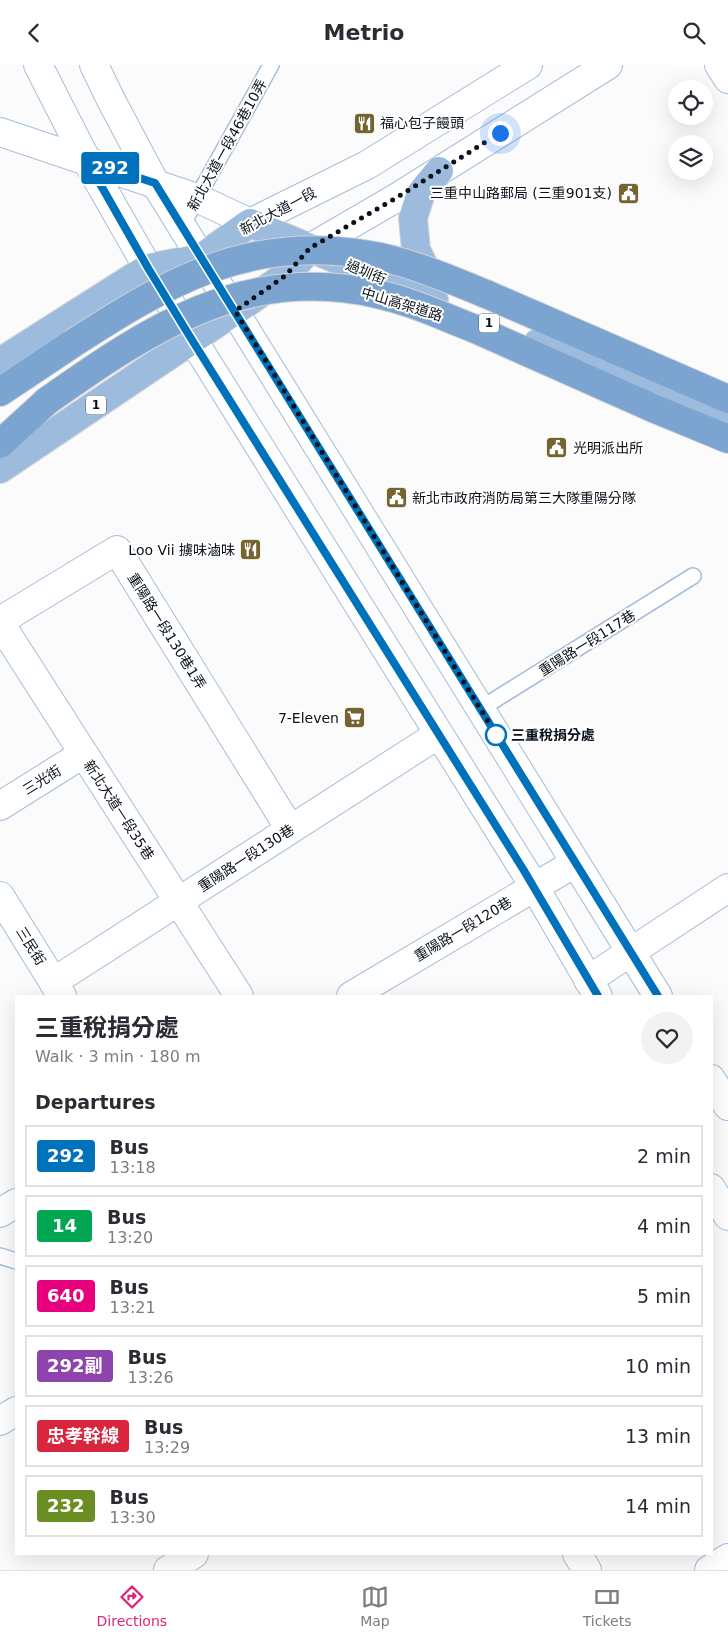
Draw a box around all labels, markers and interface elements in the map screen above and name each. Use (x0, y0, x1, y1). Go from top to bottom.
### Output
icon: back (20, 19, 48, 47)
icon: search (680, 19, 708, 47)
text: Metrio (324, 20, 404, 45)
street label: 新北大道一段46巷10弄 (184, 77, 270, 213)
map controls (668, 80, 713, 180)
button: locate (668, 80, 713, 125)
restaurant icon: 福心包子饅頭 (352, 111, 376, 135)
place label: 福心包子饅頭 (380, 115, 464, 131)
your location (488, 121, 513, 146)
button: layers (668, 135, 713, 180)
line badge: 292 (81, 152, 139, 184)
text: 292 (91, 157, 129, 178)
public building icon: 三重中山路郵局 (三重901支) (616, 181, 640, 205)
street label: 新北大道一段 (237, 184, 319, 238)
place label: 三重中山路郵局 (三重901支) (430, 185, 612, 201)
street label: 過圳街 (344, 256, 388, 288)
street label: 中山高架道路 (359, 284, 445, 324)
road number: 1 (479, 313, 499, 333)
road number: 1 (86, 395, 106, 415)
public building icon: 光明派出所 (545, 436, 569, 460)
place label: 光明派出所 (573, 440, 643, 456)
public building icon: 新北市政府消防局第三大隊重陽分隊 (384, 486, 408, 510)
place label: 新北市政府消防局第三大隊重陽分隊 (412, 490, 636, 506)
restaurant icon: Loo Vii 擄味滷味 (239, 538, 263, 562)
place label: Loo Vii 擄味滷味 (128, 542, 235, 558)
street label: 重陽路一段130巷1弄 (125, 570, 209, 692)
street label: 重陽路一段117巷 (536, 607, 638, 679)
supermarket icon: 7-Eleven (343, 706, 367, 730)
place label: 7-Eleven (278, 710, 339, 726)
marker: 三重稅捐分處 (485, 724, 507, 746)
place label: 三重稅捐分處 (511, 727, 595, 743)
street label: 新北大道一段35巷 (81, 757, 157, 863)
street label: 三光街 (20, 762, 64, 798)
street label: 重陽路一段130巷 (195, 821, 297, 895)
street label: 重陽路一段120巷 (411, 894, 515, 964)
street label: 三民街 (13, 924, 49, 968)
button: heart (641, 1012, 693, 1064)
text: 三重稅捐分處 (35, 1014, 179, 1042)
text: Walk · 3 min · 180 m (35, 1047, 200, 1066)
text: Departures (35, 1091, 156, 1113)
text: Bus (110, 1136, 149, 1158)
text: 292 (47, 1145, 85, 1166)
text: 2 min (637, 1145, 691, 1167)
text: 13:18 (110, 1158, 156, 1177)
text: Bus (107, 1206, 146, 1228)
text: 14 (52, 1215, 77, 1236)
text: 4 min (637, 1215, 691, 1237)
text: 13:20 (107, 1228, 153, 1247)
text: Bus (110, 1276, 149, 1298)
text: 640 (47, 1285, 85, 1306)
text: 5 min (637, 1285, 691, 1307)
text: 13:21 (110, 1298, 156, 1317)
text: Bus (128, 1346, 167, 1368)
text: 292副 (47, 1355, 103, 1376)
text: 10 min (625, 1355, 691, 1377)
text: 13:26 (128, 1368, 174, 1387)
text: Bus (144, 1416, 183, 1438)
text: 忠孝幹線 (47, 1425, 119, 1446)
text: 13 min (625, 1425, 691, 1447)
text: 13:29 (144, 1438, 190, 1457)
text: Bus (110, 1486, 149, 1508)
text: 232 (47, 1495, 85, 1516)
text: 14 min (625, 1495, 691, 1517)
text: 13:30 (110, 1508, 156, 1527)
tab: Directions (97, 1583, 167, 1629)
tab: Map (360, 1583, 390, 1629)
tab: Tickets (583, 1583, 631, 1629)

